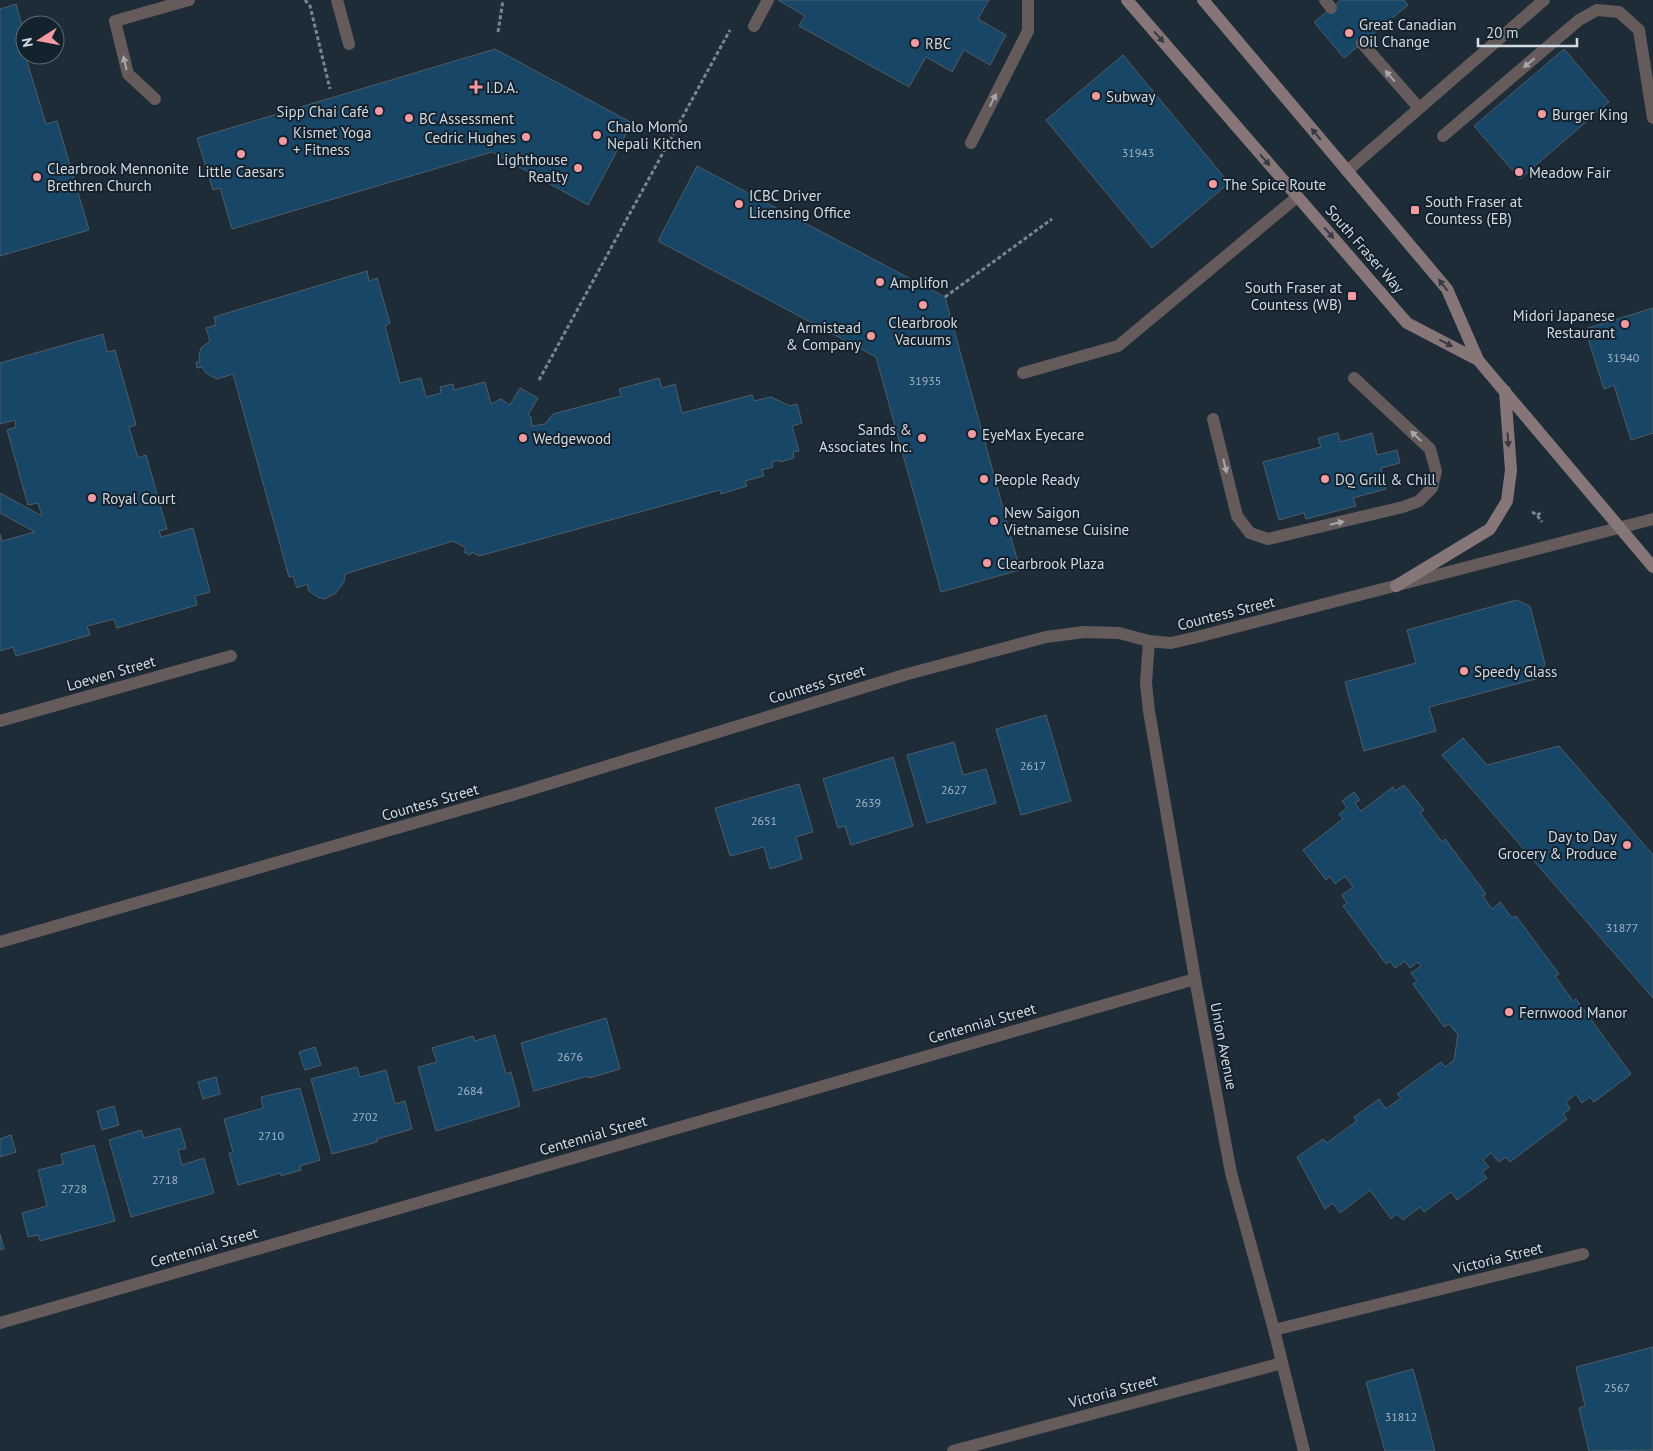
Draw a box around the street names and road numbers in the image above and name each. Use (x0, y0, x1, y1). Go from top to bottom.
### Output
street label: South Fraser Way (1322, 201, 1408, 297)
street label: Countess Street (1175, 592, 1277, 634)
street label: Loewen Street (64, 651, 158, 695)
street label: Countess Street (766, 660, 868, 708)
street label: Countess Street (379, 779, 481, 825)
street label: Centennial Street (926, 999, 1038, 1047)
street label: Union Avenue (1206, 1001, 1242, 1091)
street label: Centennial Street (537, 1111, 649, 1159)
street label: Centennial Street (148, 1223, 260, 1271)
street label: Victoria Street (1451, 1238, 1545, 1278)
street label: Victoria Street (1066, 1370, 1159, 1412)

